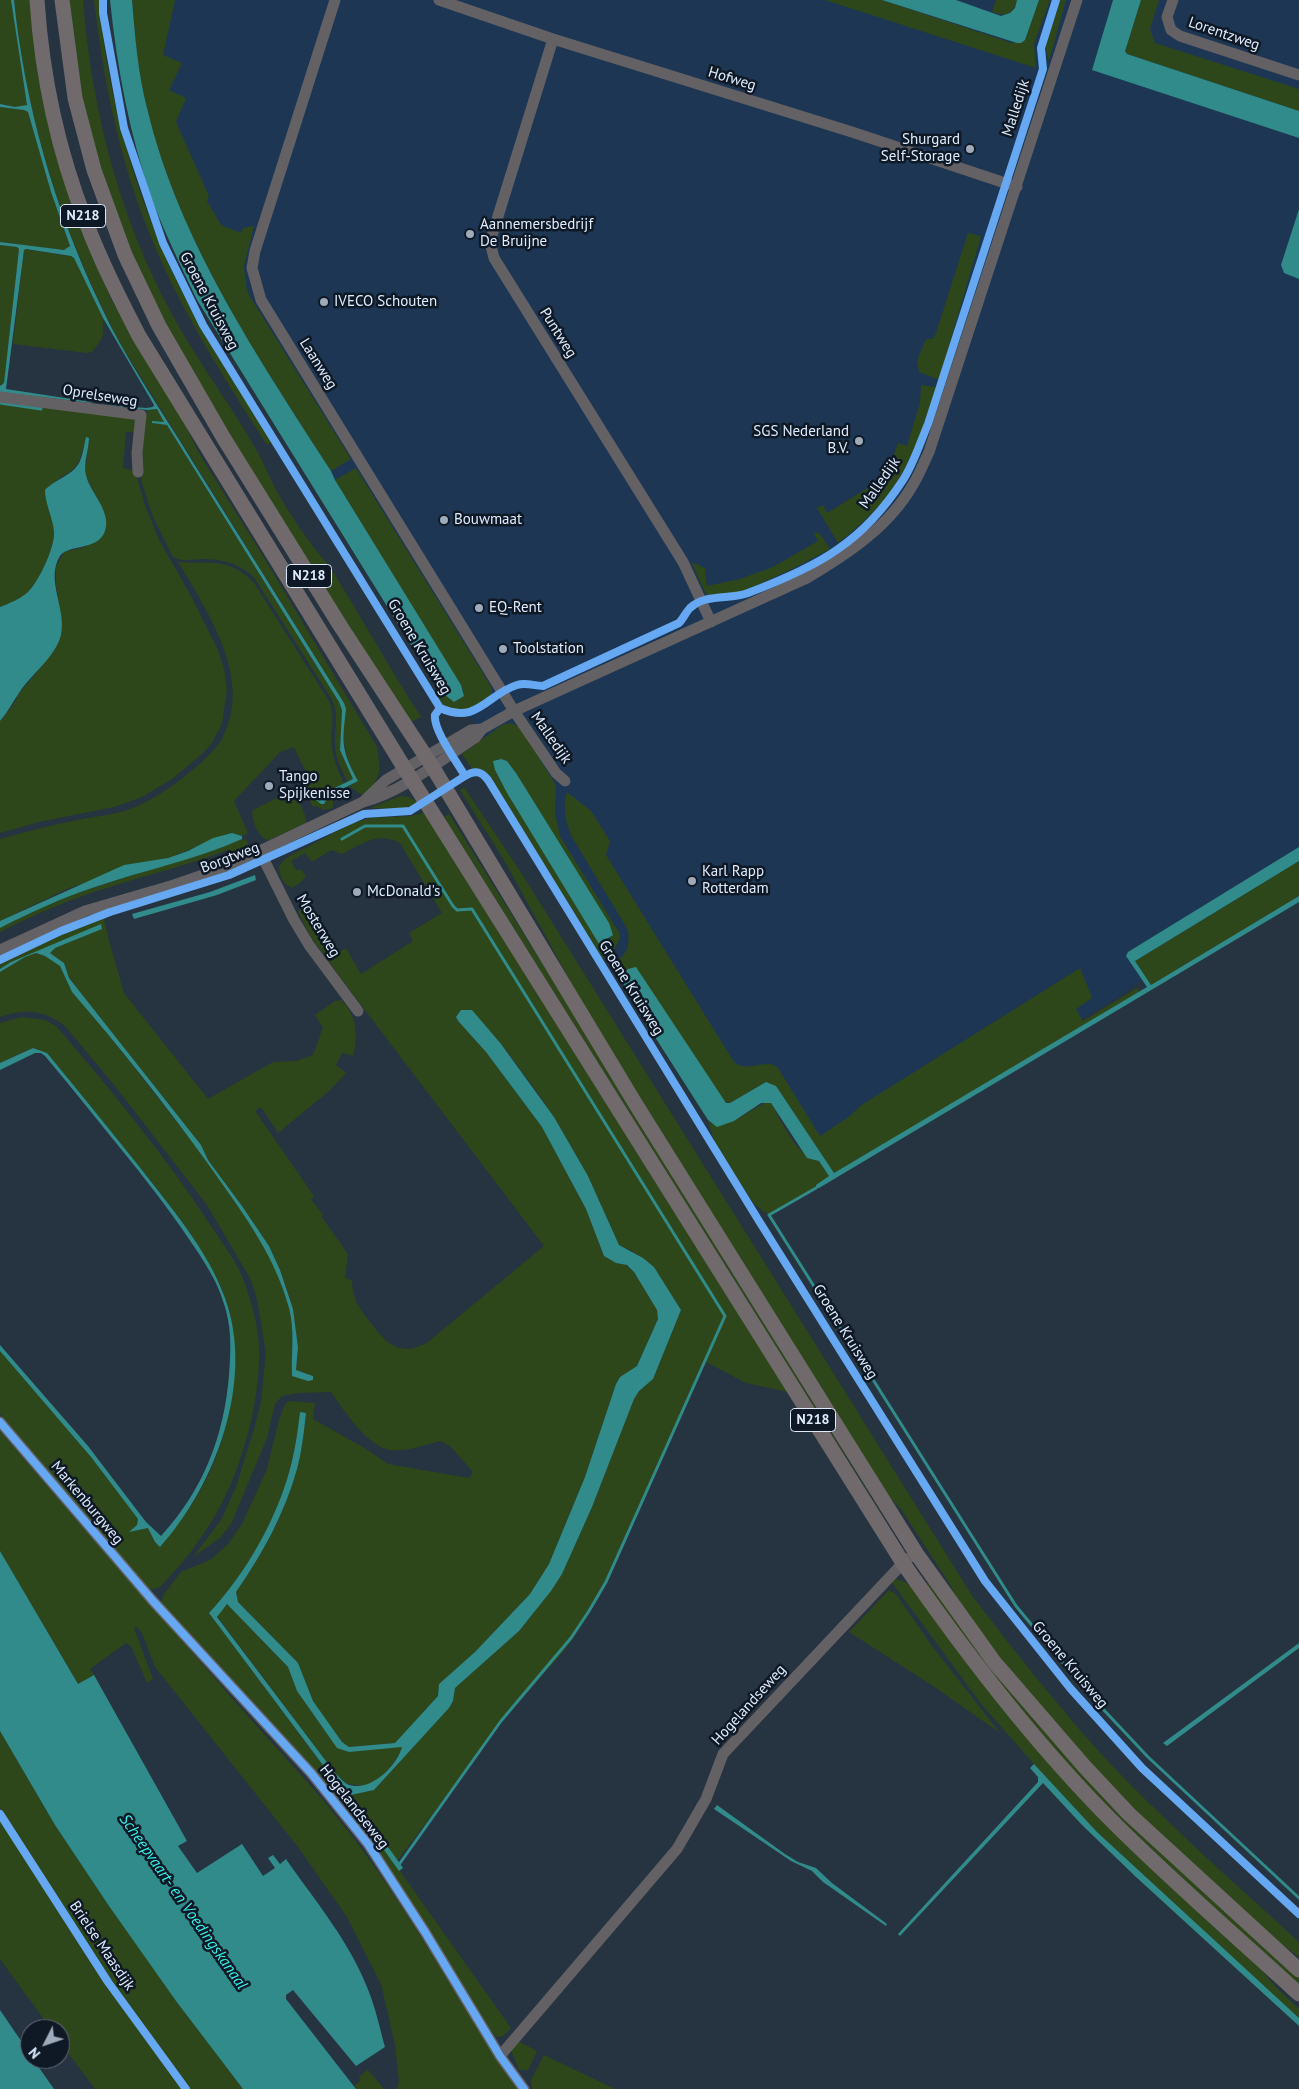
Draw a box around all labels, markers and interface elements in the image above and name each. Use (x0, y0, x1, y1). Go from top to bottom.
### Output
street label: Lorentzweg (1186, 13, 1262, 55)
street label: Hofweg (706, 63, 758, 95)
street label: Malledijk (998, 77, 1034, 139)
place label: Shurgard Self-Storage (881, 131, 960, 166)
marker: Shurgard Self-Storage (964, 143, 976, 155)
road number: N218 (61, 205, 106, 228)
place label: Aannemersbedrijf De Bruijne (480, 216, 593, 251)
marker: Aannemersbedrijf De Bruijne (464, 228, 476, 240)
street label: Groene Kruisweg (176, 249, 242, 353)
place label: IVECO Schouten (334, 293, 437, 311)
marker: IVECO Schouten (318, 296, 330, 308)
street label: Puntweg (536, 305, 580, 361)
street label: Laanweg (295, 335, 341, 393)
street label: Oprelseweg (61, 381, 139, 411)
place label: SGS Nederland B.V. (753, 423, 849, 458)
marker: SGS Nederland B.V. (853, 435, 865, 447)
street label: Malledijk (856, 454, 904, 512)
place label: Bouwmaat (454, 511, 522, 529)
marker: Bouwmaat (438, 514, 450, 526)
road number: N218 (286, 564, 332, 588)
street label: Groene Kruisweg (383, 596, 455, 698)
place label: EQ-Rent (489, 599, 542, 617)
marker: EQ-Rent (473, 602, 485, 614)
place label: Toolstation (513, 640, 584, 658)
marker: Toolstation (497, 643, 509, 655)
street label: Malledijk (527, 709, 575, 767)
place label: Tango Spijkenisse (279, 768, 350, 803)
marker: Tango Spijkenisse (263, 780, 275, 792)
street label: Borgtweg (198, 839, 262, 877)
place label: Karl Rapp Rotterdam (702, 863, 769, 898)
marker: Karl Rapp Rotterdam (686, 875, 698, 887)
place label: McDonald's (367, 883, 440, 901)
marker: McDonald's (351, 886, 363, 898)
street label: Mosterweg (292, 891, 344, 961)
street label: Groene Kruisweg (595, 937, 667, 1039)
street label: Groene Kruisweg (809, 1281, 881, 1383)
road number: N218 (790, 1408, 836, 1432)
street label: Markenburgweg (47, 1458, 127, 1548)
street label: Groene Kruisweg (1028, 1618, 1112, 1712)
street label: Hogelandseweg (708, 1661, 790, 1749)
street label: Hogelandseweg (315, 1761, 393, 1853)
water label: Scheepvaart- en Voedingskanaal (115, 1811, 251, 1993)
street label: Brielse Maasdijk (65, 1898, 139, 1994)
north arrow (20, 2019, 70, 2069)
text: N (25, 2044, 44, 2063)

